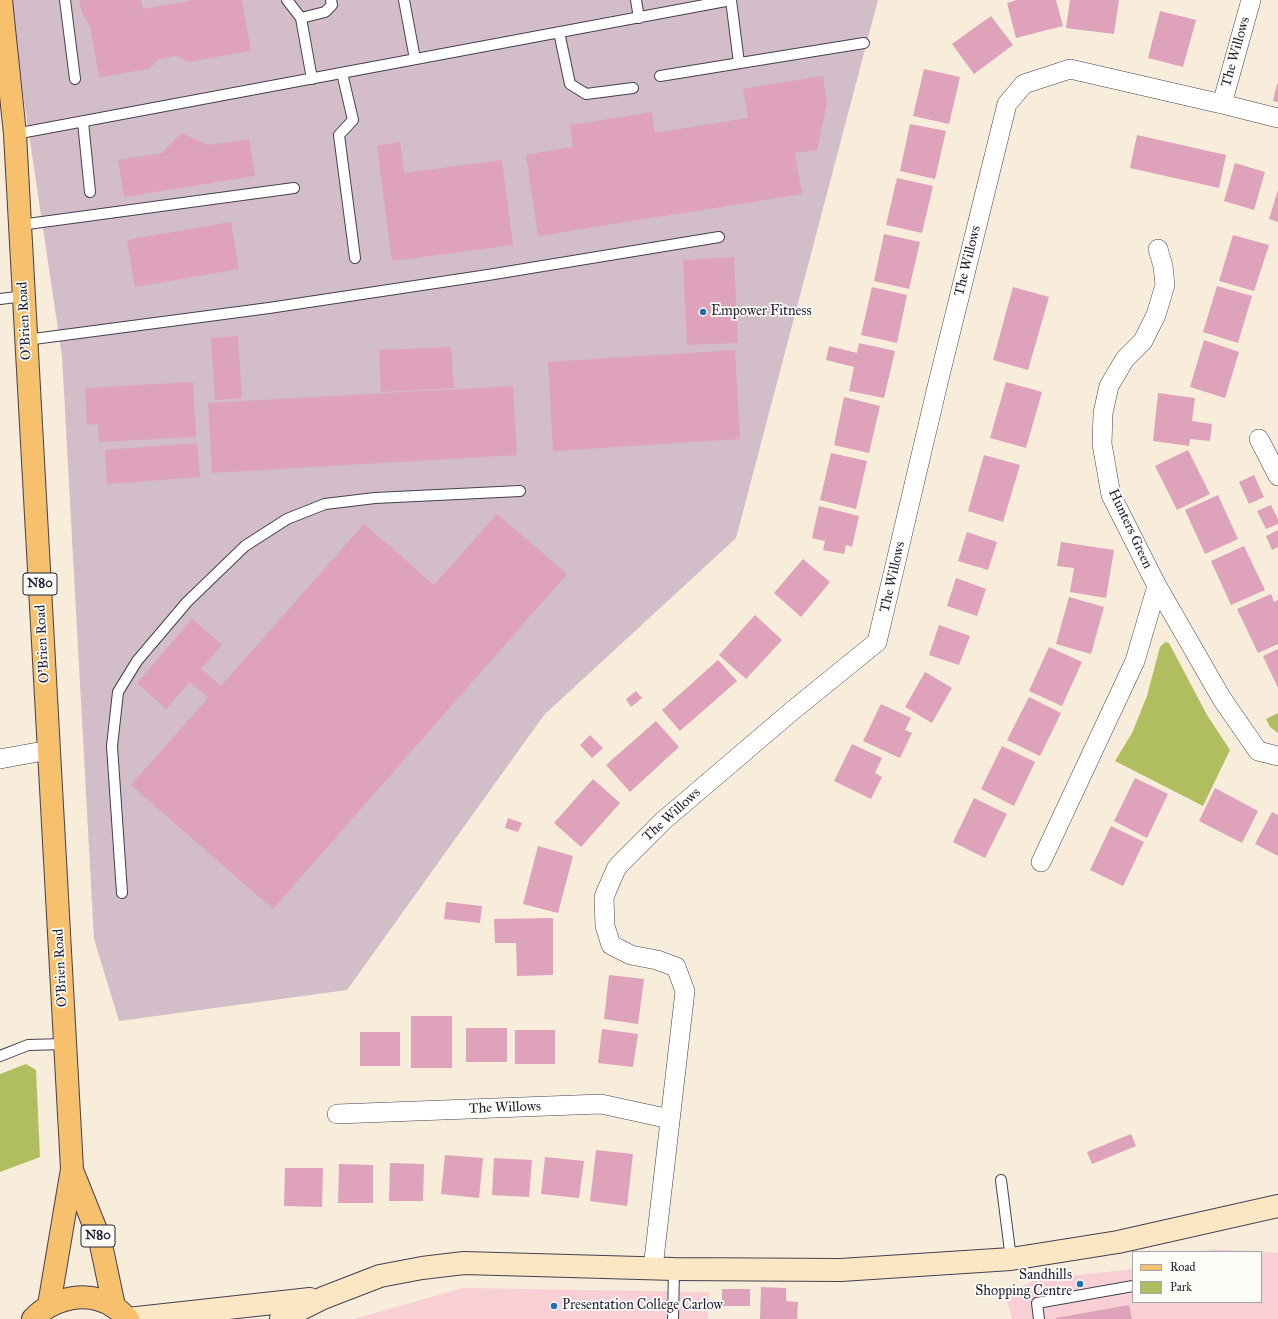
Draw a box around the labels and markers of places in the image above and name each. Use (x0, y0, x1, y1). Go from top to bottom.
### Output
place label: Empower Fitness (711, 304, 812, 320)
marker: Empower Fitness (698, 307, 708, 317)
place label: Sandhills Shopping Centre (975, 1268, 1072, 1300)
marker: Sandhills Shopping Centre (1075, 1279, 1085, 1289)
place label: Presentation College Carlow (562, 1298, 723, 1314)
marker: Presentation College Carlow (549, 1301, 559, 1311)

